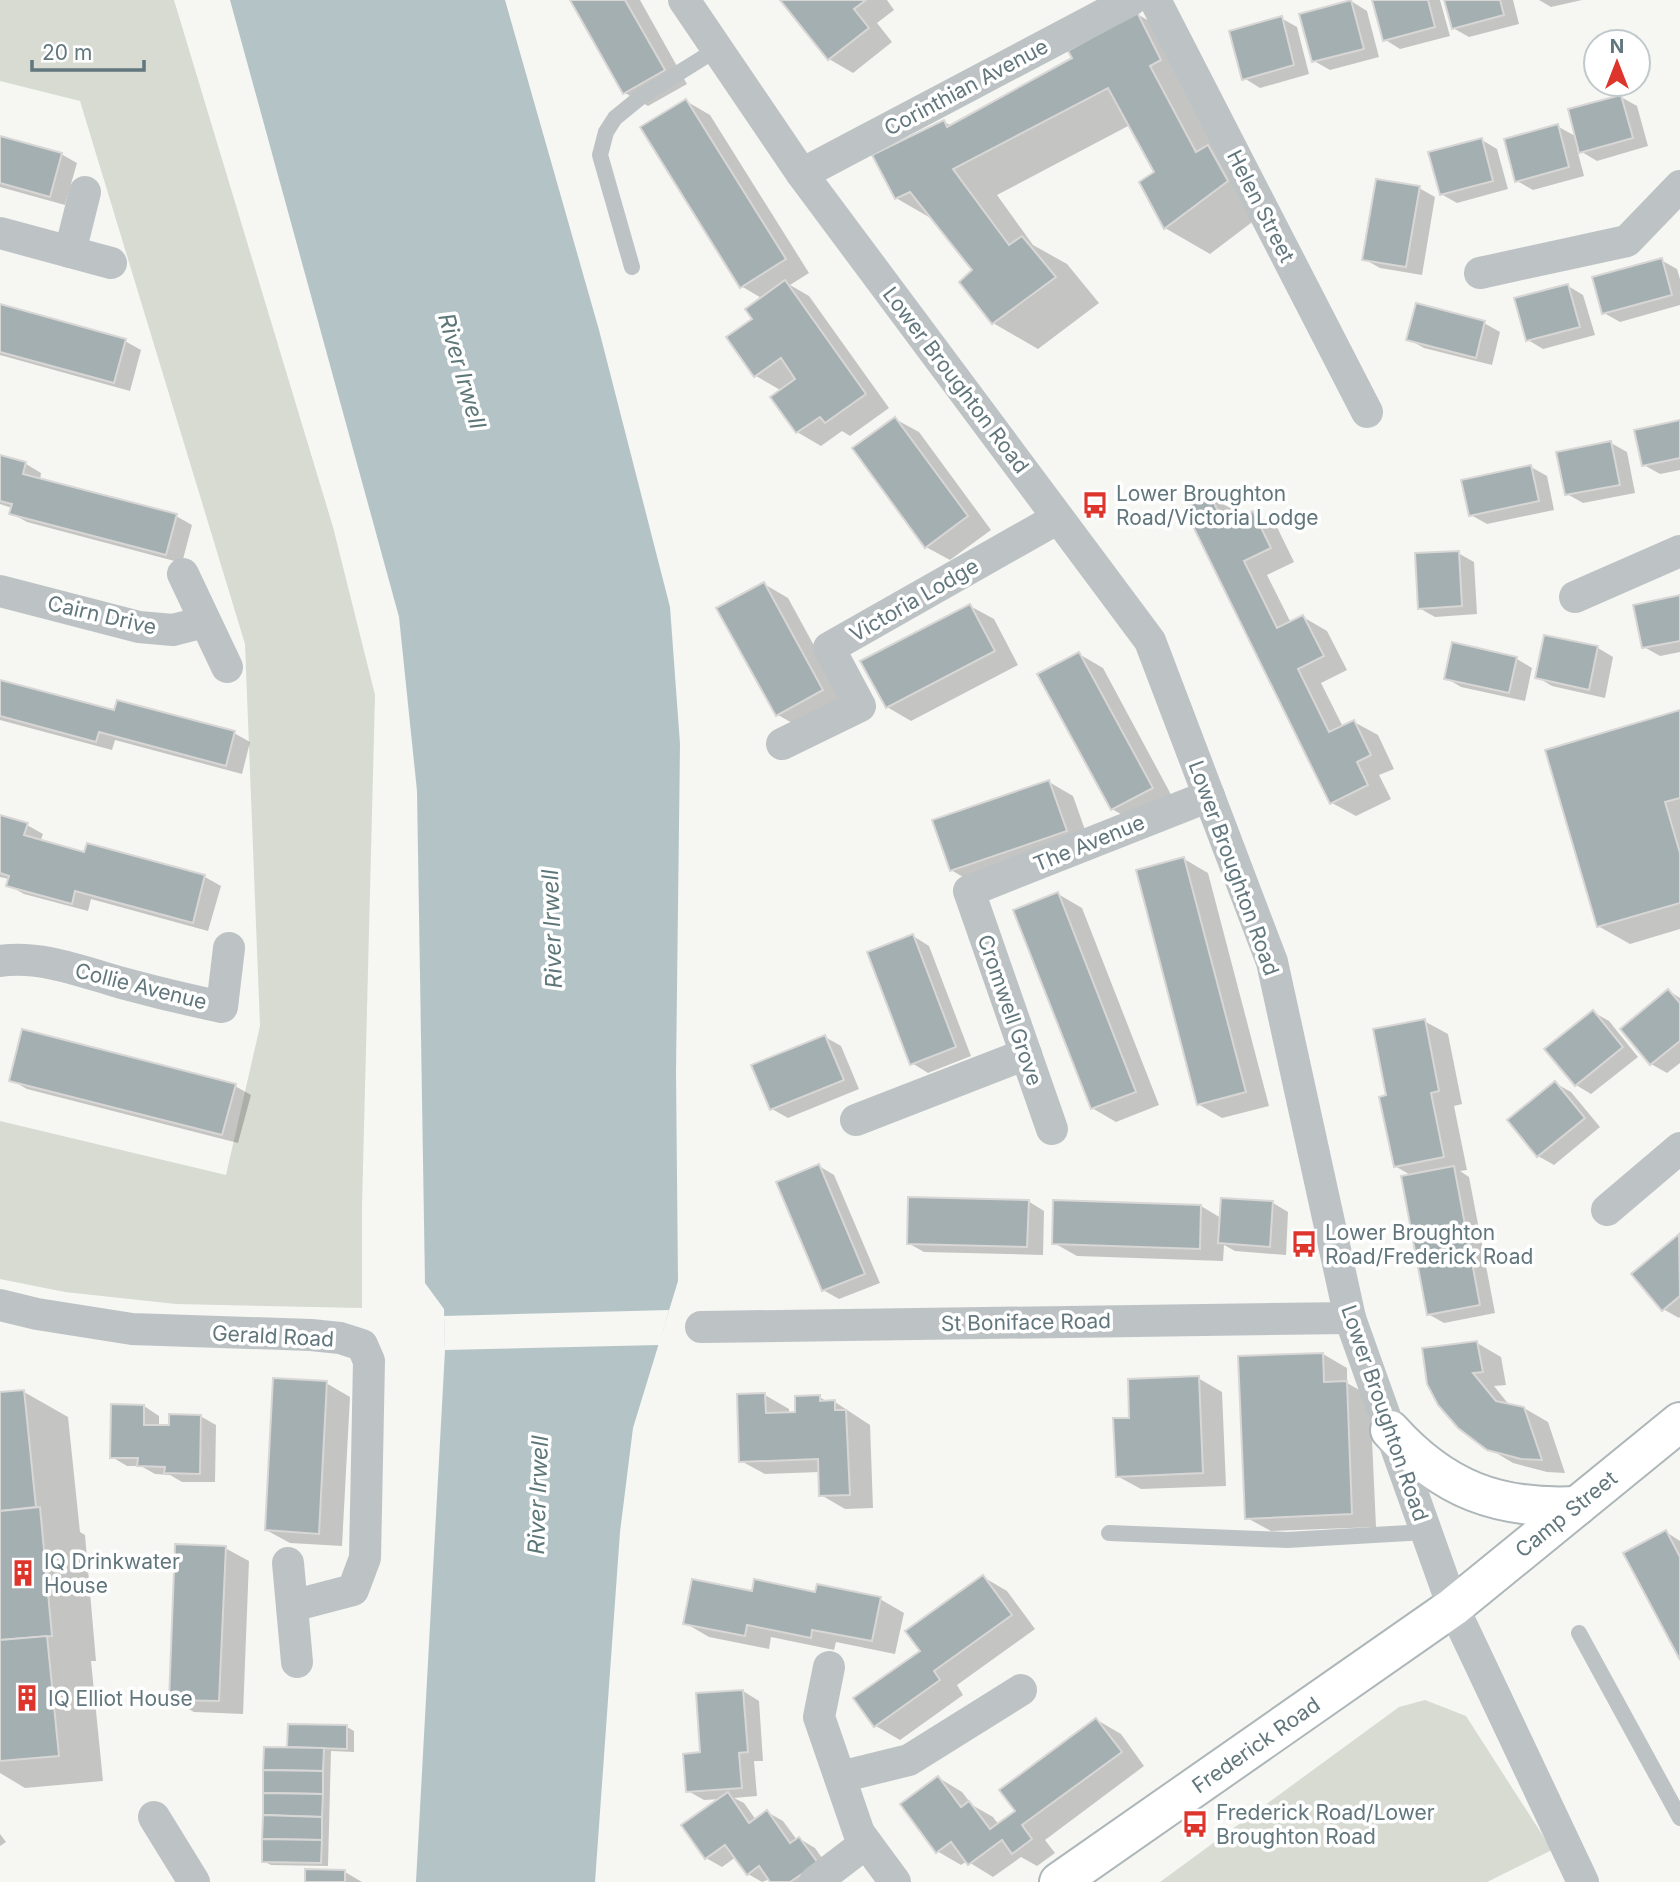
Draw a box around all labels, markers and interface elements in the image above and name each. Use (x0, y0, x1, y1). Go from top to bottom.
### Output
scale bar (32, 28, 144, 72)
north arrow (1582, 28, 1652, 98)
street label: Corinthian Avenue (880, 33, 1052, 141)
text: N (1610, 35, 1624, 58)
text: 20 m (42, 40, 92, 65)
street label: Helen Street (1222, 146, 1300, 266)
street label: Lower Broughton Road (878, 282, 1034, 478)
water label: River Irwell (432, 310, 492, 432)
place label: Lower Broughton Road/Victoria Lodge (1116, 481, 1319, 530)
bus stop icon: Lower Broughton Road/Victoria Lodge (1080, 490, 1110, 520)
street label: Victoria Lodge (845, 553, 983, 647)
street label: Cairn Drive (45, 590, 159, 640)
street label: Lower Broughton Road (1183, 757, 1285, 979)
street label: The Avenue (1030, 809, 1148, 877)
water label: River Irwell (536, 869, 568, 989)
street label: Cromwell Grove (972, 931, 1048, 1089)
street label: Collie Avenue (72, 958, 210, 1014)
place label: Lower Broughton Road/Frederick Road (1325, 1220, 1533, 1269)
bus stop icon: Lower Broughton Road/Frederick Road (1289, 1229, 1319, 1259)
street label: Lower Broughton Road (1336, 1302, 1434, 1524)
street label: St Boniface Road (941, 1308, 1111, 1336)
street label: Gerald Road (211, 1320, 335, 1352)
water label: River Irwell (522, 1435, 554, 1555)
street label: Camp Street (1510, 1465, 1622, 1563)
place label: IQ Drinkwater House (44, 1549, 180, 1598)
building icon: IQ Drinkwater House (8, 1558, 38, 1588)
building icon: IQ Elliot House (12, 1683, 42, 1713)
place label: IQ Elliot House (48, 1686, 193, 1711)
street label: Frederick Road (1187, 1692, 1325, 1798)
place label: Frederick Road/Lower Broughton Road (1216, 1800, 1435, 1849)
bus stop icon: Frederick Road/Lower Broughton Road (1180, 1809, 1210, 1839)

